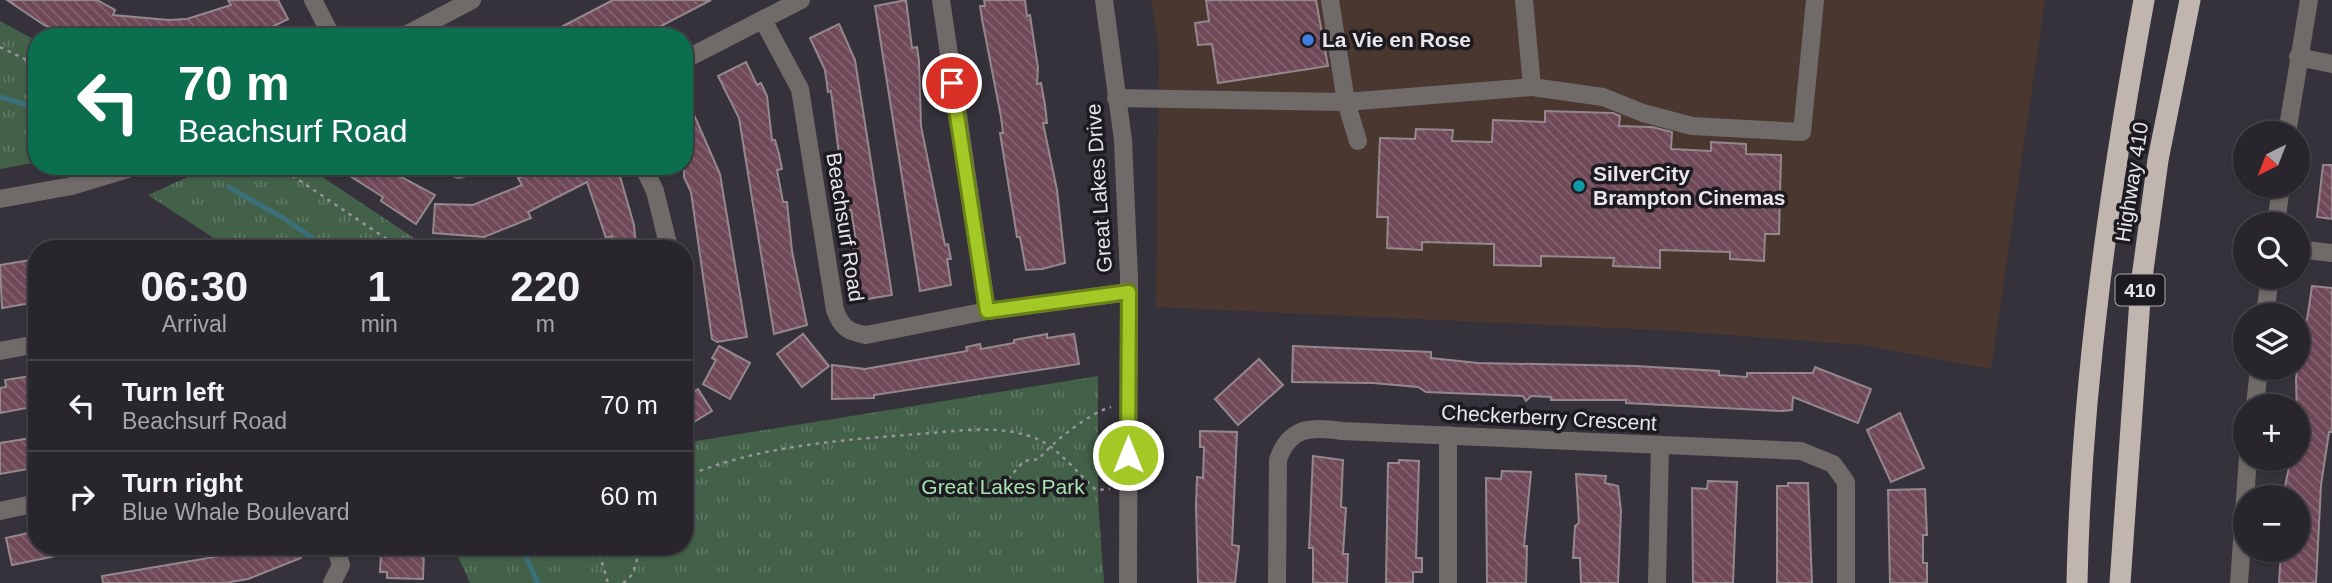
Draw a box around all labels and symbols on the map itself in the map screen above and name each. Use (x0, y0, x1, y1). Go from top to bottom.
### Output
place label: La Vie en Rose (1322, 28, 1471, 51)
marker: La Vie en Rose (1300, 32, 1316, 48)
pin (922, 53, 982, 113)
street label: Great Lakes Drive (1081, 103, 1116, 273)
street label: Highway 410 (2111, 120, 2152, 244)
north arrow (2233, 121, 2310, 198)
street label: Beachsurf Road (822, 151, 869, 303)
place label: SilverCity Brampton Cinemas (1593, 162, 1786, 209)
marker: SilverCity Brampton Cinemas (1571, 178, 1587, 194)
road number: 410 (2116, 274, 2164, 306)
street label: Checkerberry Crescent (1441, 400, 1658, 435)
position arrow (1091, 418, 1165, 492)
park label: Great Lakes Park (921, 475, 1085, 498)

